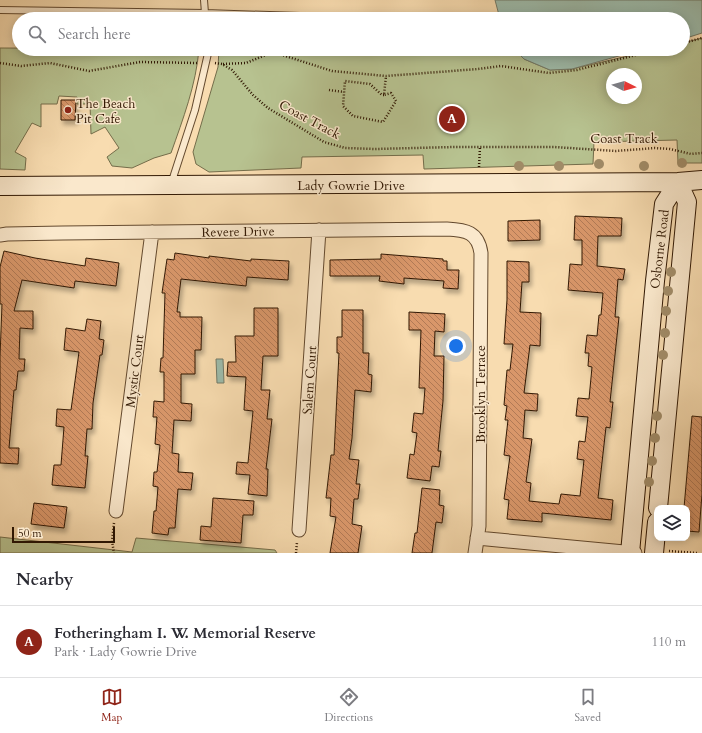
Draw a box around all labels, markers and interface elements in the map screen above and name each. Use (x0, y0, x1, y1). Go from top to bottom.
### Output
search box (12, 12, 690, 56)
icon: search (26, 23, 48, 45)
text: Search here (58, 24, 131, 44)
north arrow (606, 68, 642, 104)
place label: The Beach Pit Cafe (76, 95, 135, 128)
street label: Coast Track (276, 96, 344, 144)
pin: A (439, 104, 465, 134)
marker: The Beach Pit Cafe (63, 105, 73, 115)
street label: Coast Track (590, 130, 658, 148)
street label: Lady Gowrie Drive (297, 177, 405, 195)
street label: Osborne Road (646, 208, 674, 290)
street label: Revere Drive (201, 222, 275, 242)
street label: Mystic Court (122, 333, 148, 409)
your location (446, 336, 466, 356)
street label: Salem Court (299, 345, 321, 415)
street label: Brooklyn Terrace (472, 345, 490, 443)
map controls (654, 505, 690, 541)
button: layers (654, 505, 690, 541)
scale bar (12, 525, 115, 544)
text: 50 m (18, 526, 42, 541)
text: Nearby (16, 568, 73, 591)
text: Fotheringham I. W. Memorial Reserve (54, 623, 316, 643)
text: A (24, 633, 34, 651)
text: 110 m (652, 633, 686, 651)
text: Park · Lady Gowrie Drive (54, 643, 197, 661)
tab: Map (101, 686, 123, 725)
tab: Directions (324, 686, 373, 725)
tab: Saved (575, 686, 601, 725)

